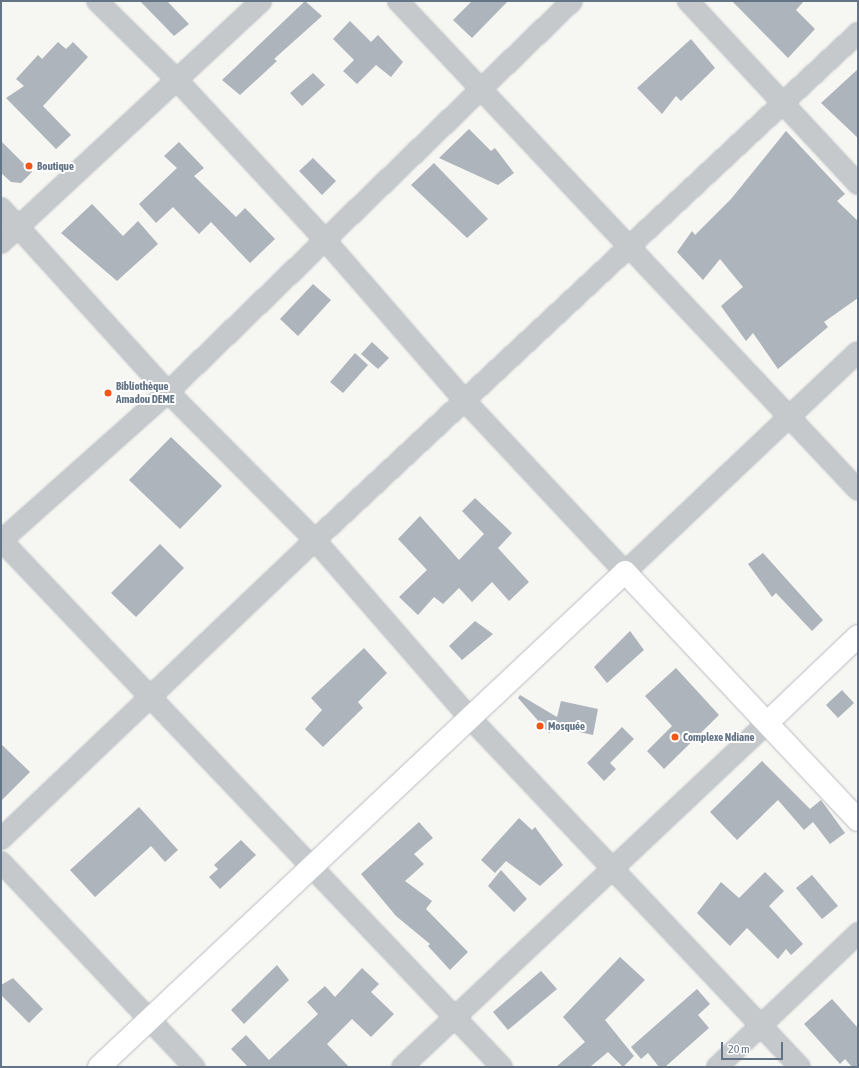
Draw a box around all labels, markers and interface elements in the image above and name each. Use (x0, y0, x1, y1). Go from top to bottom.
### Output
place label: Boutique (37, 159, 74, 173)
marker: Boutique (24, 161, 34, 171)
place label: Bibliothèque Amadou DEME (116, 380, 175, 406)
marker: Bibliothèque Amadou DEME (103, 388, 113, 398)
place label: Mosquée (548, 719, 585, 733)
marker: Mosquée (535, 721, 545, 731)
place label: Complexe Ndiane (683, 730, 754, 744)
marker: Complexe Ndiane (670, 732, 680, 742)
scale bar (723, 1034, 785, 1060)
text: 20 m (728, 1042, 750, 1056)

